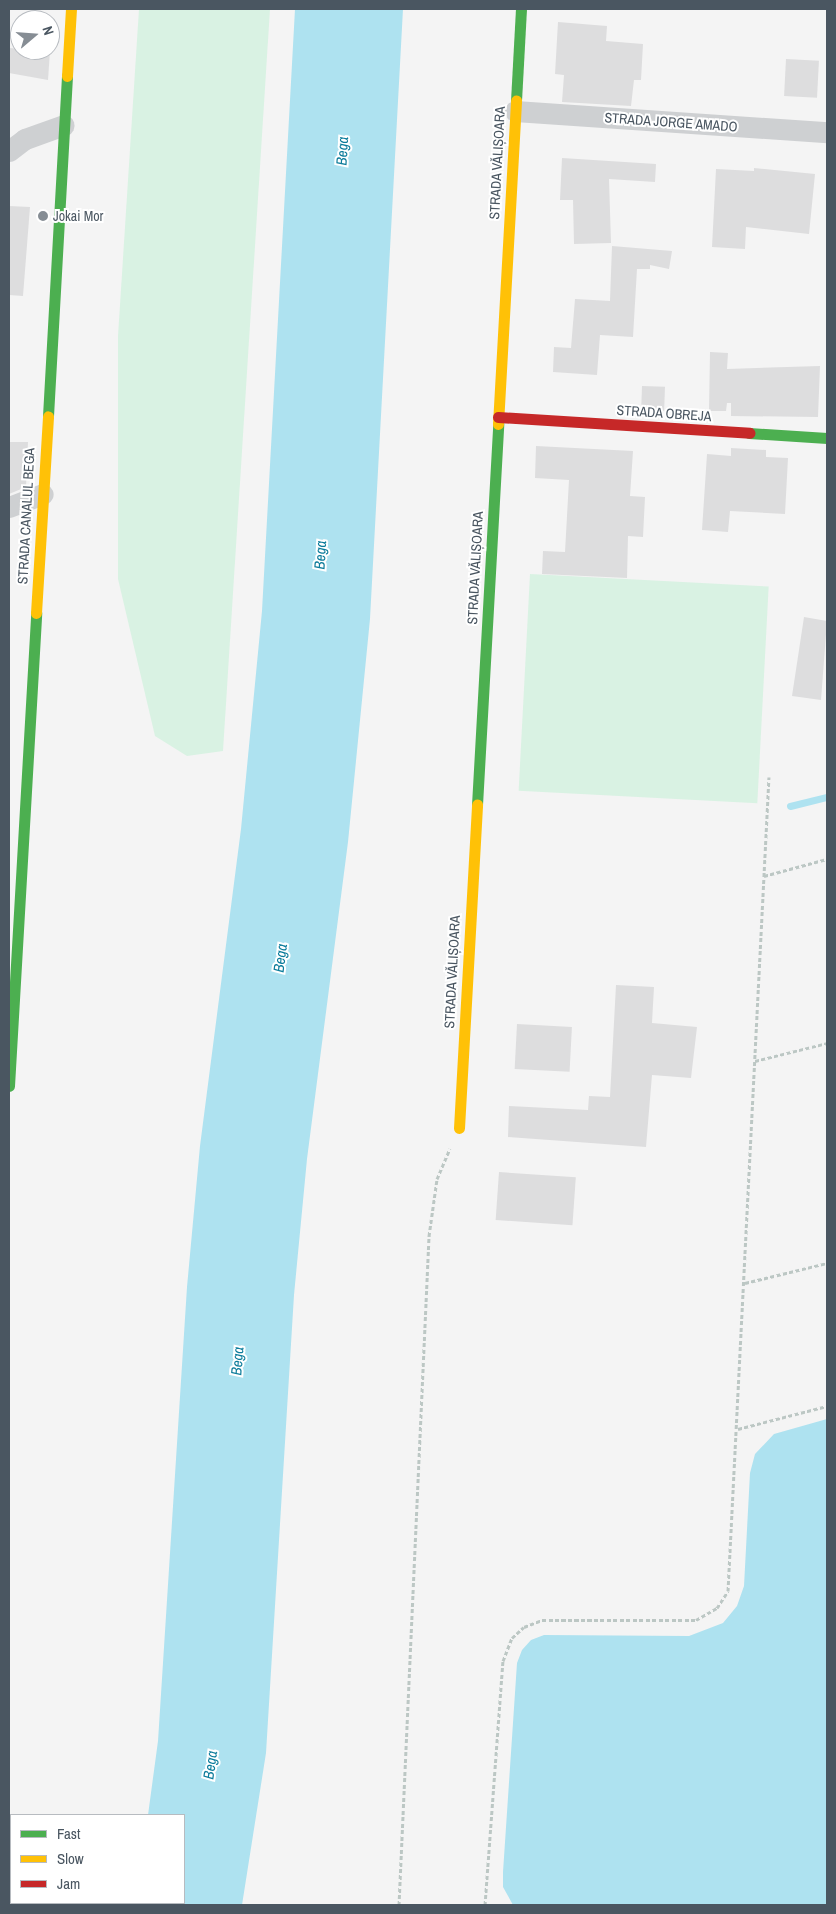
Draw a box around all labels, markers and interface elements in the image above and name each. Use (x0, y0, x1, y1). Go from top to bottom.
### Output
north arrow (10, 10, 60, 60)
text: N (38, 24, 58, 37)
street label: STRADA VĂLIȘOARA (486, 106, 508, 220)
street label: STRADA JORGE AMADO (603, 109, 739, 135)
water label: Bega (332, 136, 352, 166)
place label: Jokai Mor (53, 208, 103, 224)
marker: Jokai Mor (37, 210, 49, 222)
street label: STRADA OBREJA (616, 401, 712, 425)
street label: STRADA CANALUL BEGA (14, 447, 38, 585)
street label: STRADA VĂLIȘOARA (464, 511, 486, 625)
water label: Bega (310, 540, 330, 570)
street label: STRADA VĂLIȘOARA (441, 915, 463, 1029)
water label: Bega (269, 943, 291, 973)
water label: Bega (227, 1346, 247, 1376)
water label: Bega (199, 1750, 221, 1780)
legend (10, 1814, 185, 1904)
text: Fast (57, 1823, 80, 1844)
text: Slow (57, 1848, 84, 1869)
text: Jam (57, 1873, 80, 1894)

